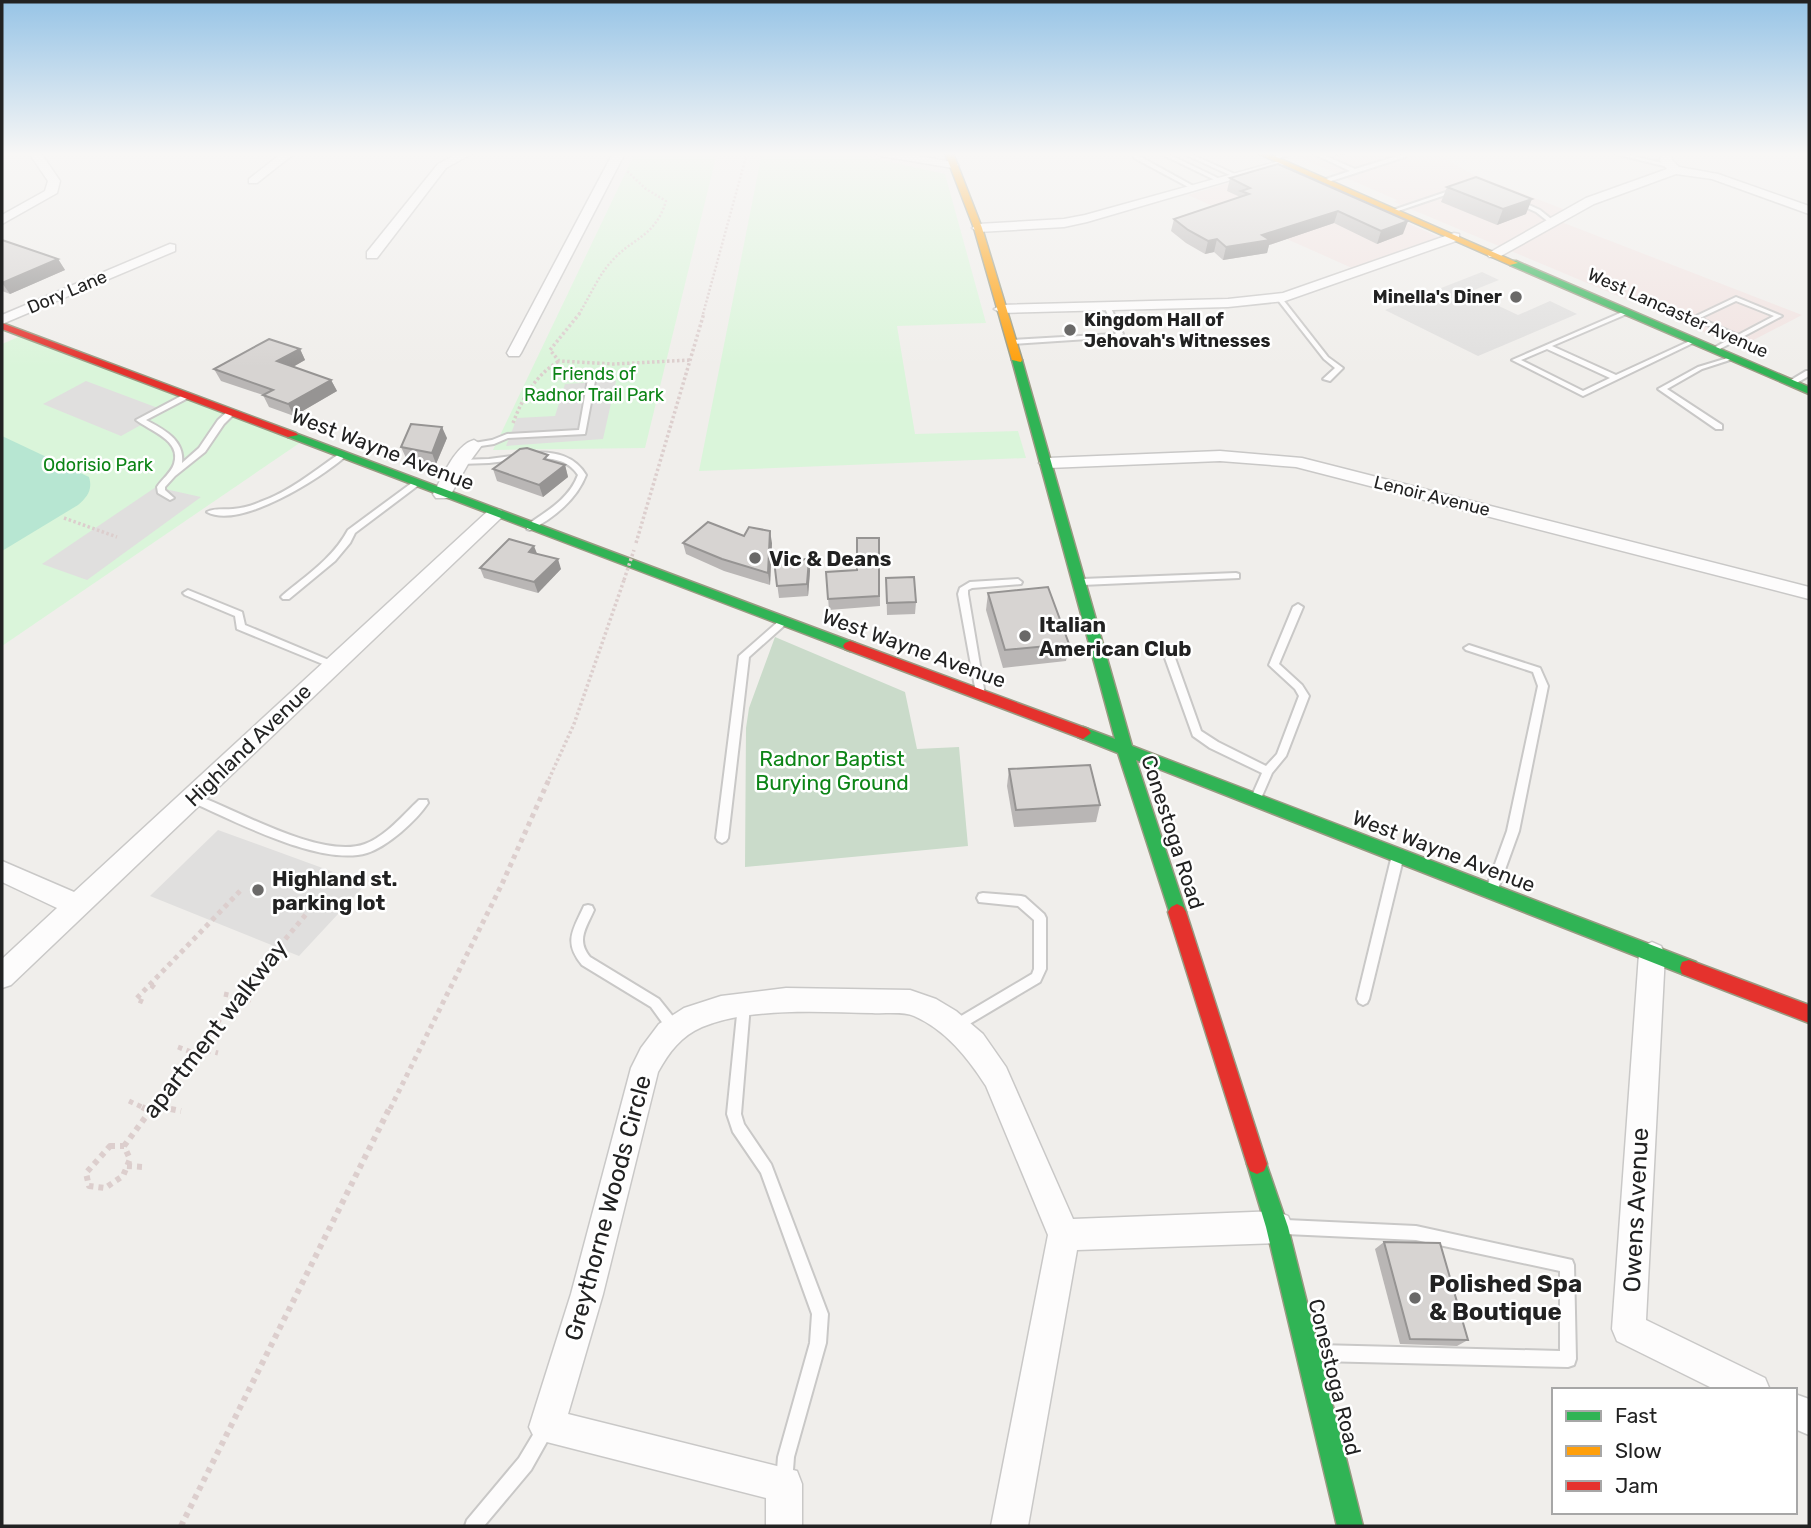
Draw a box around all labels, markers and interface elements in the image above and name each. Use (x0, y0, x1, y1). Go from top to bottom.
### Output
street label: West Lancaster Avenue (1584, 263, 1772, 363)
street label: Dory Lane (24, 265, 110, 319)
place label: Minella's Diner (1373, 286, 1502, 308)
marker: Minella's Diner (1508, 289, 1524, 305)
place label: Kingdom Hall of Jehovah's Witnesses (1084, 309, 1270, 352)
marker: Kingdom Hall of Jehovah's Witnesses (1062, 322, 1078, 338)
park label: Friends of Radnor Trail Park (524, 363, 665, 406)
street label: West Wayne Avenue (288, 403, 478, 495)
park label: Odorisio Park (43, 454, 154, 476)
street label: Lenoir Avenue (1372, 471, 1492, 521)
place label: Vic & Deans (769, 546, 891, 571)
marker: Vic & Deans (747, 550, 763, 566)
street label: West Wayne Avenue (819, 603, 1009, 693)
place label: Italian American Club (1039, 612, 1192, 661)
marker: Italian American Club (1017, 628, 1033, 644)
street label: Highland Avenue (180, 679, 316, 811)
park label: Radnor Baptist Burying Ground (755, 746, 909, 795)
street label: Conestoga Road (1136, 752, 1210, 912)
street label: West Wayne Avenue (1349, 805, 1539, 897)
place label: Highland st. parking lot (272, 866, 398, 915)
marker: Highland st. parking lot (250, 882, 266, 898)
street label: apartment walkway (137, 934, 293, 1124)
street label: Greythorne Woods Circle (559, 1072, 657, 1344)
street label: Owens Avenue (1618, 1127, 1654, 1293)
place label: Polished Spa & Boutique (1429, 1270, 1582, 1326)
marker: Polished Spa & Boutique (1407, 1290, 1423, 1306)
street label: Conestoga Road (1303, 1296, 1367, 1458)
legend (1552, 1388, 1797, 1514)
text: Fast (1615, 1403, 1657, 1428)
text: Slow (1615, 1438, 1662, 1463)
text: Jam (1615, 1473, 1659, 1498)

